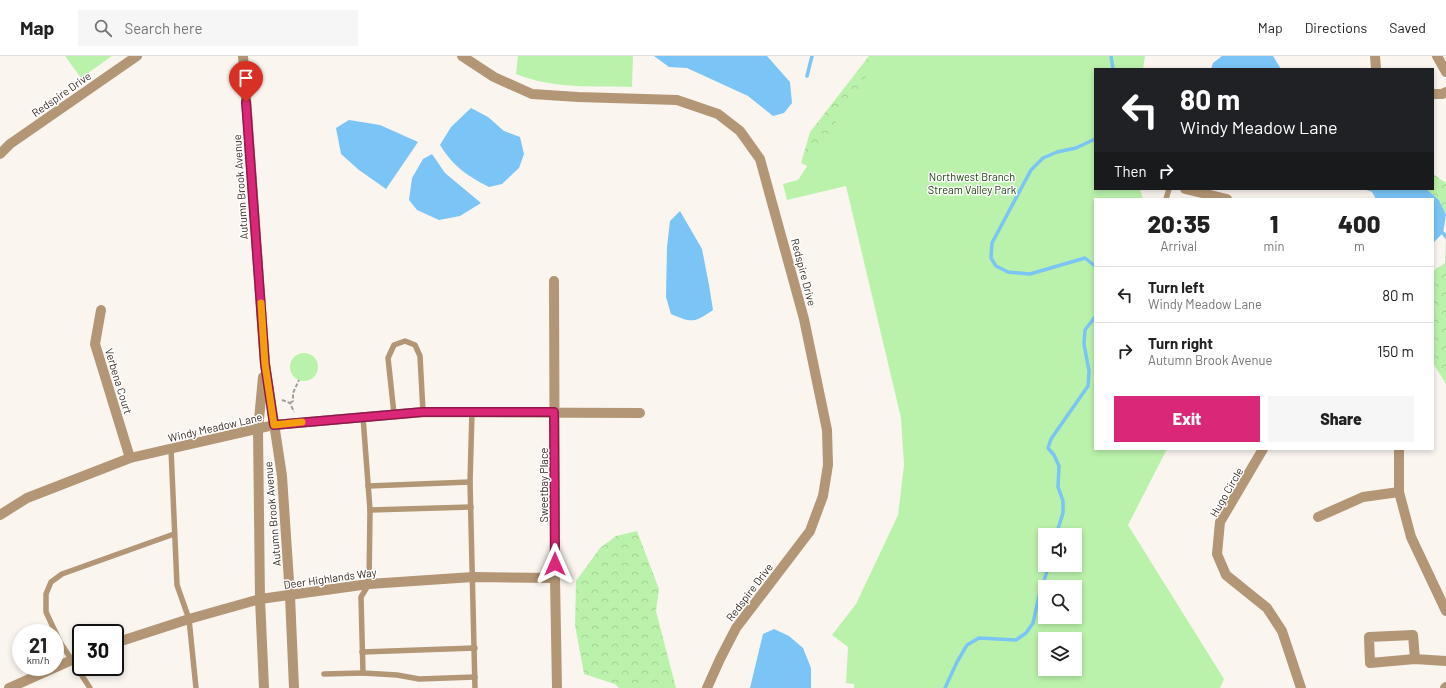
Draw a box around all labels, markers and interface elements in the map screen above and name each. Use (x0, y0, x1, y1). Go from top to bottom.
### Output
search box (78, 10, 358, 46)
text: Map (20, 16, 54, 39)
icon: search (92, 17, 114, 39)
text: Search here (124, 19, 202, 37)
text: Map (1258, 19, 1283, 36)
text: Directions (1305, 19, 1367, 36)
text: Saved (1389, 19, 1426, 36)
pin (229, 61, 263, 102)
icon: arrive (235, 67, 257, 89)
street label: Redspire Drive (29, 69, 93, 119)
text: 80 m (1180, 82, 1240, 116)
icon: left (1114, 84, 1166, 136)
text: Windy Meadow Lane (1180, 116, 1338, 138)
street label: Autumn Brook Avenue (230, 134, 250, 240)
icon: right (1155, 160, 1177, 182)
text: Then (1114, 162, 1147, 180)
park label: Northwest Branch Stream Valley Park (928, 170, 1017, 196)
text: 20:35 (1147, 209, 1210, 238)
text: 1 (1270, 209, 1278, 238)
text: 400 (1338, 209, 1381, 238)
street label: Redspire Drive (789, 237, 819, 307)
text: Arrival (1161, 238, 1197, 254)
text: min (1264, 238, 1285, 254)
text: m (1354, 238, 1365, 254)
text: Turn left (1148, 278, 1204, 296)
icon: left (1114, 284, 1136, 306)
text: 80 m (1382, 286, 1414, 304)
text: Windy Meadow Lane (1148, 296, 1262, 312)
text: Turn right (1148, 334, 1213, 352)
icon: right (1114, 340, 1136, 362)
text: 150 m (1377, 342, 1414, 360)
street label: Verbena Court (103, 347, 135, 415)
text: Autumn Brook Avenue (1148, 352, 1272, 368)
button: Exit (1114, 396, 1260, 442)
button: Share (1268, 396, 1414, 442)
street label: Windy Meadow Lane (167, 410, 264, 444)
street label: Sweetbay Place (537, 447, 550, 522)
street label: Autumn Brook Avenue (261, 461, 283, 567)
street label: Hugo Circle (1207, 465, 1245, 519)
map controls (1038, 528, 1082, 676)
button: sound (1038, 528, 1082, 572)
position arrow (534, 543, 576, 585)
street label: Redspire Drive (723, 560, 775, 624)
street label: Deer Highlands Way (283, 565, 377, 591)
button: search (1038, 580, 1082, 624)
speed limit sign: 30 (72, 624, 124, 676)
button: layers (1038, 632, 1082, 676)
text: 21 (29, 633, 47, 657)
text: km/h (27, 654, 49, 666)

